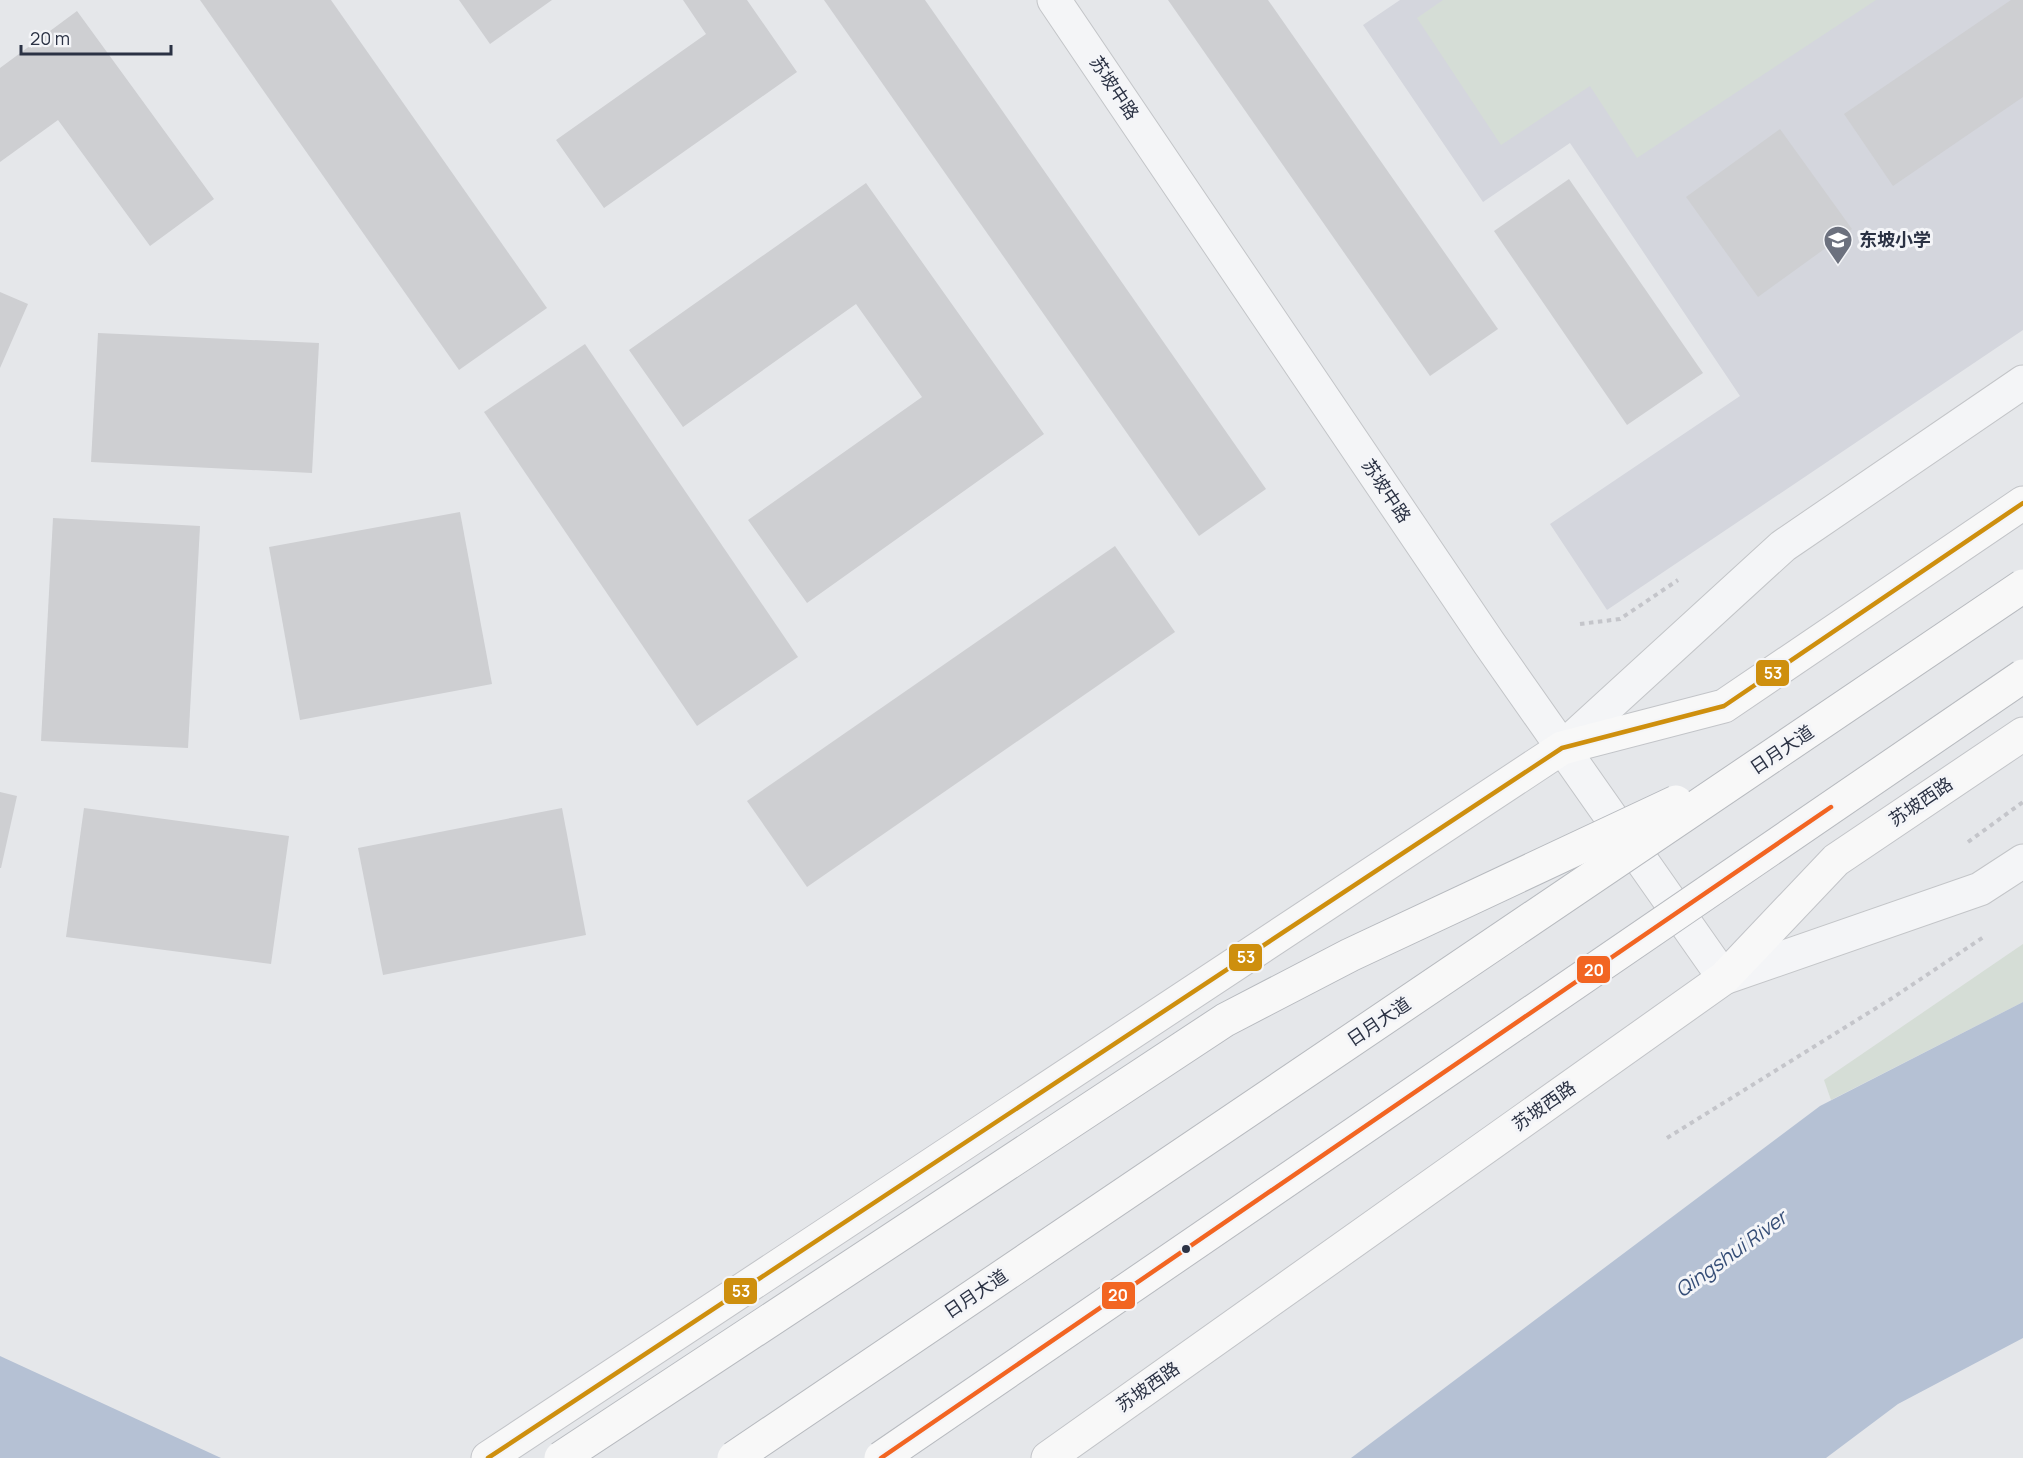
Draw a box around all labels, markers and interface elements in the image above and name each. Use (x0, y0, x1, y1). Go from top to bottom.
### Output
scale bar (21, 18, 171, 56)
text: 20 m (30, 26, 70, 50)
street label: 苏坡中路 (1085, 51, 1145, 124)
school or university icon: 东坡小学 (1822, 224, 1854, 266)
place label: 东坡小学 (1859, 227, 1931, 251)
street label: 苏坡中路 (1357, 454, 1417, 527)
line badge: 53 (1755, 659, 1790, 687)
text: 53 (1764, 662, 1782, 684)
street label: 日月大道 (1745, 719, 1818, 779)
street label: 苏坡西路 (1884, 771, 1957, 831)
line badge: 53 (1228, 943, 1263, 972)
text: 53 (1237, 946, 1255, 968)
line badge: 20 (1576, 955, 1611, 984)
text: 20 (1584, 959, 1604, 981)
street label: 日月大道 (1342, 991, 1415, 1051)
street label: 苏坡西路 (1507, 1075, 1580, 1136)
water label: Qingshui River (1669, 1202, 1794, 1303)
unlabelled marker (1180, 1243, 1192, 1255)
street label: 日月大道 (939, 1263, 1012, 1323)
line badge: 53 (723, 1277, 758, 1305)
text: 53 (732, 1280, 750, 1302)
line badge: 20 (1101, 1281, 1136, 1310)
text: 20 (1108, 1284, 1128, 1306)
street label: 苏坡西路 (1111, 1356, 1184, 1417)

